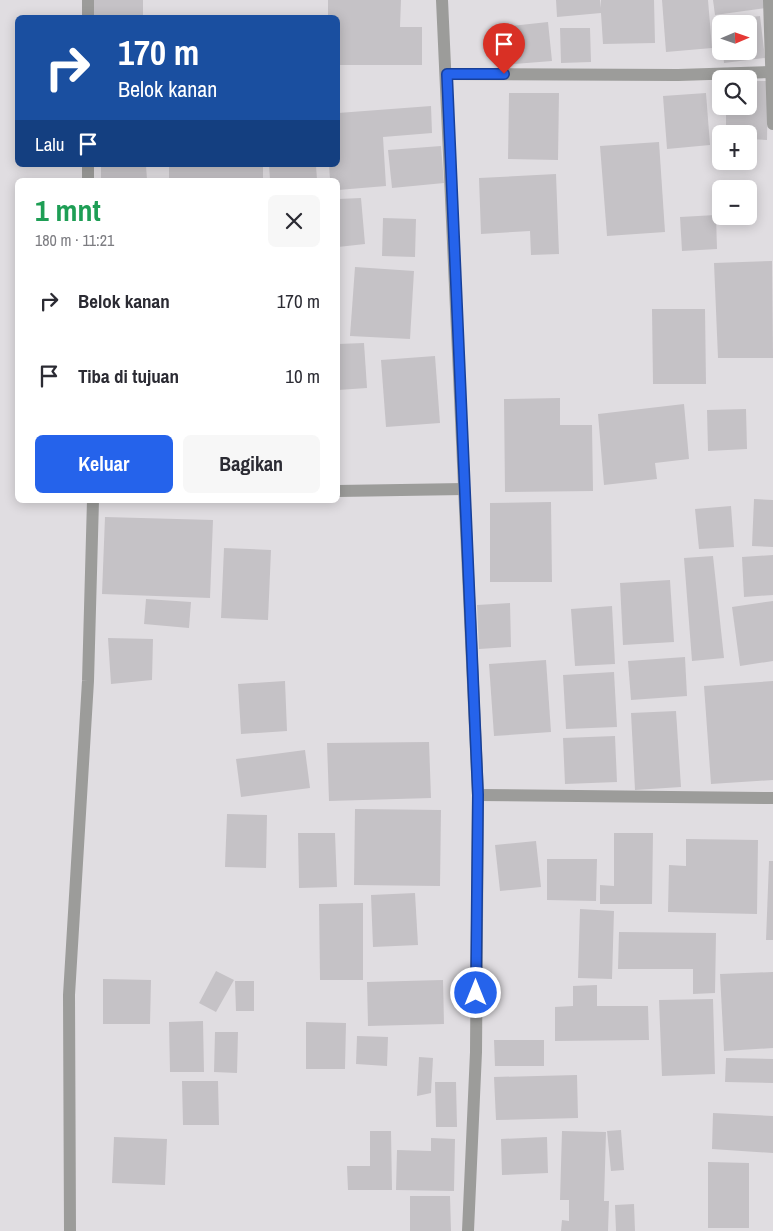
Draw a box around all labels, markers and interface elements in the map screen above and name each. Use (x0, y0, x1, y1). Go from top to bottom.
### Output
north arrow (712, 15, 758, 60)
map controls (712, 15, 757, 225)
pin (483, 23, 525, 74)
text: 170 m (118, 29, 199, 76)
icon: arrive (490, 30, 518, 58)
icon: right (35, 35, 100, 100)
button: search (712, 70, 757, 115)
text: Belok kanan (118, 74, 217, 104)
button: + (712, 125, 757, 170)
icon: arrive (74, 130, 102, 158)
text: Lalu (35, 131, 64, 157)
button: − (712, 180, 757, 225)
text: 1 mnt (35, 190, 101, 230)
button: close (268, 195, 320, 247)
text: 180 m · 11:21 (35, 229, 114, 251)
icon: right (35, 287, 63, 315)
text: Belok kanan (78, 288, 170, 314)
text: 170 m (277, 288, 320, 314)
icon: arrive (35, 362, 63, 390)
text: Tiba di tujuan (78, 363, 179, 389)
text: 10 m (285, 363, 320, 389)
button: Keluar (35, 435, 173, 493)
button: Bagikan (183, 435, 320, 493)
position arrow (449, 966, 501, 1018)

